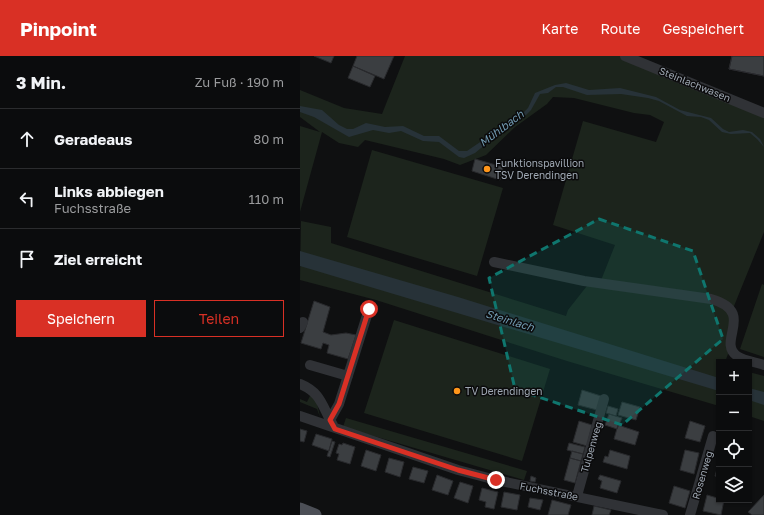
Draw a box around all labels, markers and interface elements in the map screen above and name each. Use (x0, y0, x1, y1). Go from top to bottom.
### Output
text: Pinpoint (20, 17, 97, 40)
text: Karte (542, 20, 578, 37)
text: Route (600, 20, 640, 37)
text: Gespeichert (662, 20, 744, 37)
street label: Steinlachwasen (658, 64, 732, 104)
text: 3 Min. (16, 72, 66, 93)
text: Zu Fuß · 190 m (195, 74, 284, 90)
water label: Mühlbach (476, 106, 527, 149)
icon: ahead (16, 128, 38, 150)
text: Geradeaus (54, 130, 132, 148)
text: 80 m (253, 131, 284, 147)
place label: Funktionspavillion TSV Derendingen (495, 157, 584, 181)
marker: Funktionspavillion TSV Derendingen (482, 164, 492, 174)
text: Links abbiegen (54, 182, 164, 200)
icon: left (16, 188, 38, 210)
text: 110 m (249, 191, 284, 207)
text: Fuchsstraße (54, 200, 131, 216)
icon: arrive (16, 248, 38, 270)
text: Ziel erreicht (54, 250, 142, 268)
button: Speichern (16, 300, 146, 337)
button: Teilen (154, 300, 284, 337)
route start (360, 300, 378, 318)
water label: Steinlach (484, 307, 537, 334)
map controls (716, 359, 752, 503)
button: + (716, 359, 752, 395)
place label: TV Derendingen (465, 385, 542, 397)
marker: TV Derendingen (452, 386, 462, 396)
button: − (716, 395, 752, 431)
street label: Tulpenweg (578, 420, 604, 474)
button: locate (716, 431, 752, 467)
street label: Rosenweg (689, 449, 715, 501)
button: layers (716, 467, 752, 503)
route end (487, 471, 505, 489)
street label: Fuchsstraße (519, 479, 579, 503)

